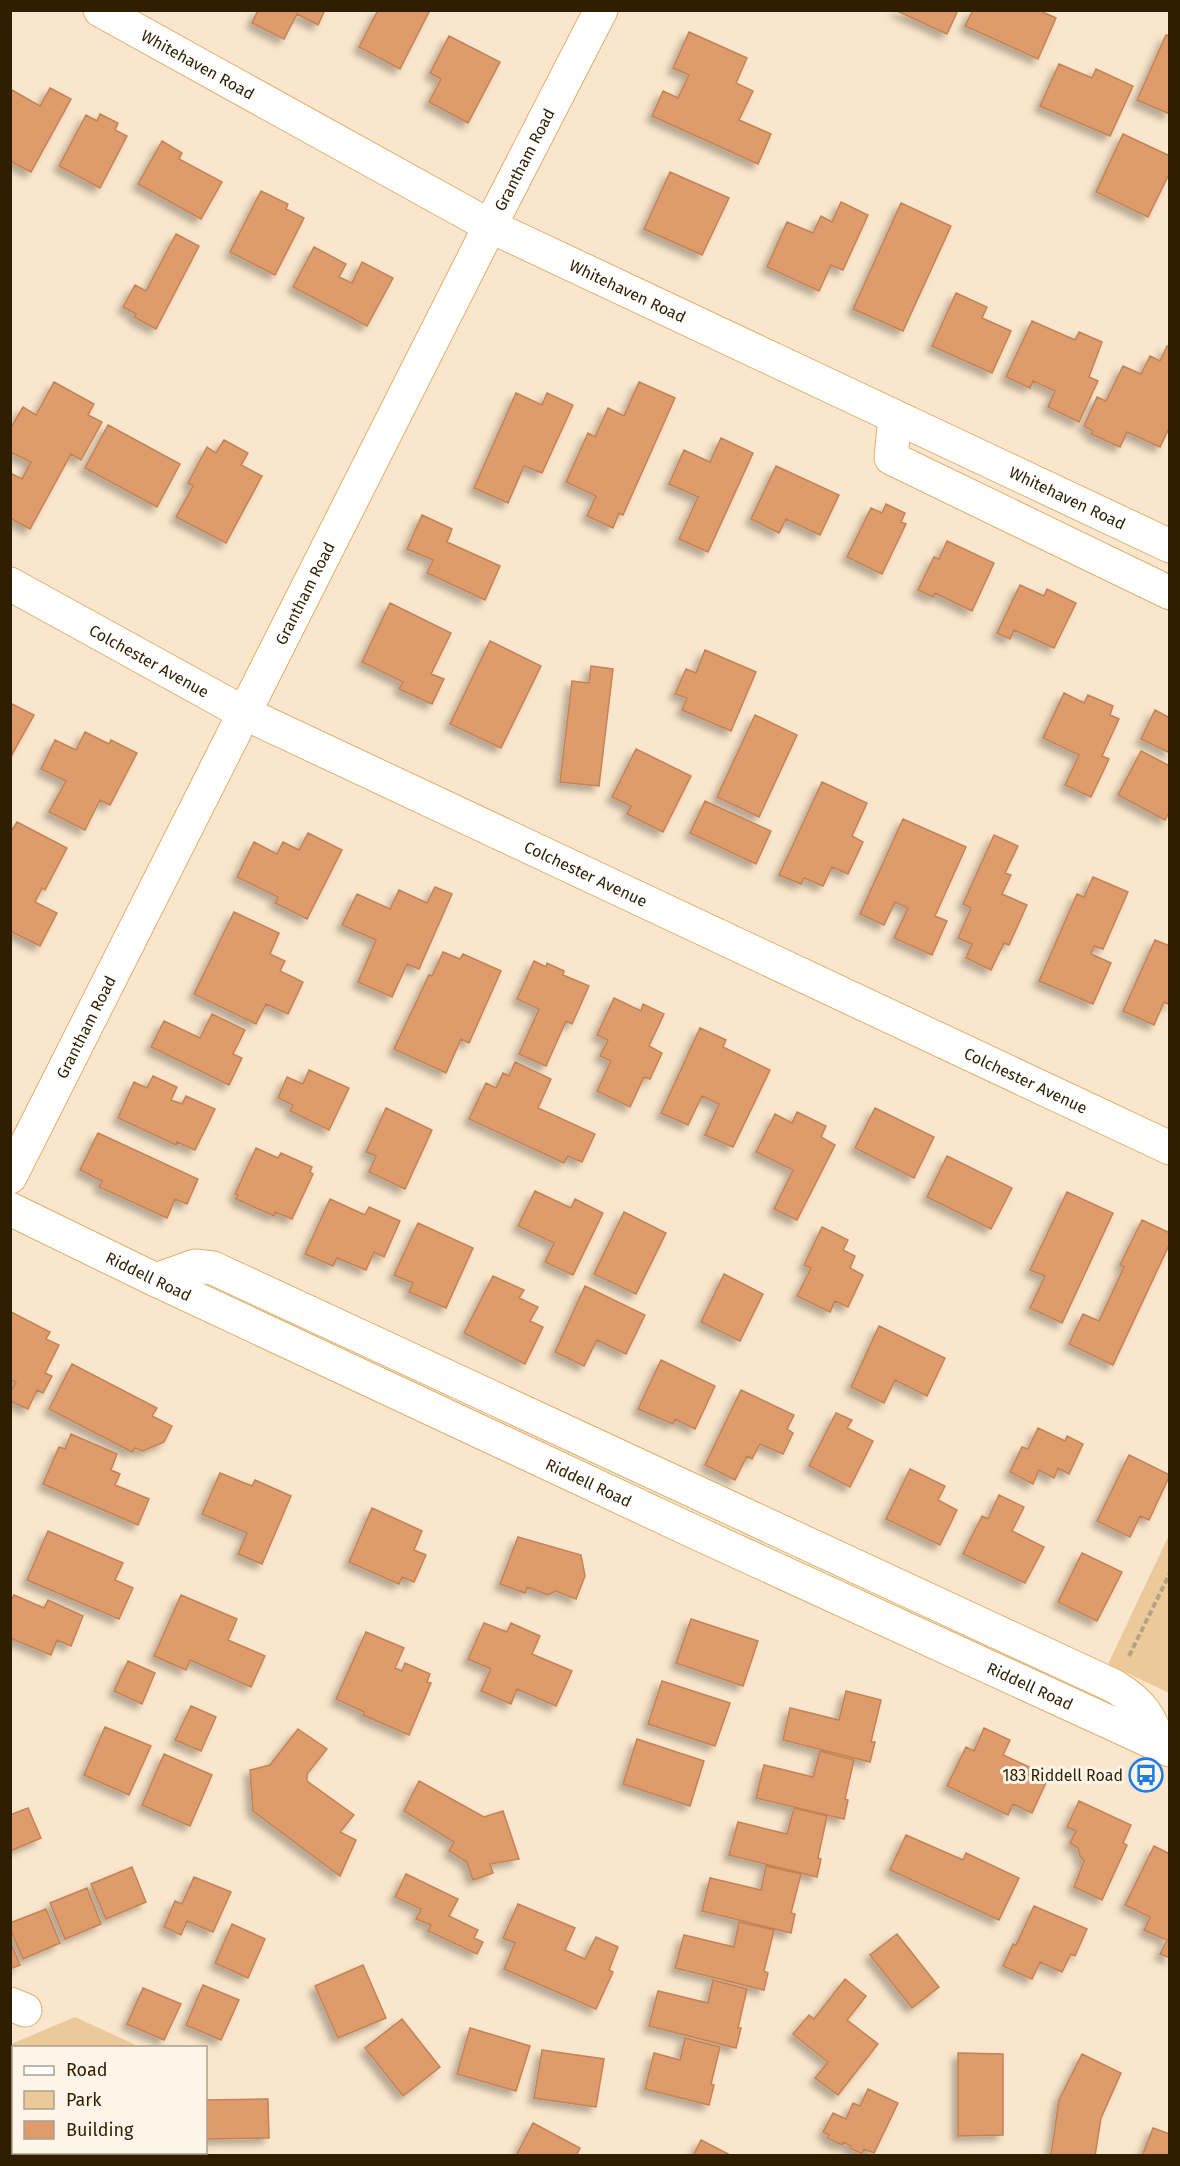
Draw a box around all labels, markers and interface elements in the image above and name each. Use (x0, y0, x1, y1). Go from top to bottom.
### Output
street label: Whitehaven Road (138, 26, 258, 104)
street label: Grantham Road (490, 105, 559, 214)
street label: Whitehaven Road (566, 256, 689, 327)
street label: Whitehaven Road (1006, 463, 1128, 534)
street label: Grantham Road (271, 539, 339, 648)
street label: Colchester Avenue (86, 621, 212, 702)
street label: Colchester Avenue (521, 837, 650, 911)
street label: Grantham Road (52, 973, 120, 1082)
street label: Colchester Avenue (961, 1044, 1090, 1118)
street label: Riddell Road (102, 1248, 194, 1305)
street label: Riddell Road (542, 1455, 634, 1511)
street label: Riddell Road (984, 1658, 1076, 1714)
bus stop icon: 183 Riddell Road (1128, 1757, 1164, 1793)
place label: 183 Riddell Road (1002, 1766, 1123, 1785)
legend (12, 2046, 207, 2154)
text: Road (66, 2059, 108, 2081)
text: Park (66, 2089, 102, 2111)
text: Building (66, 2119, 134, 2141)

